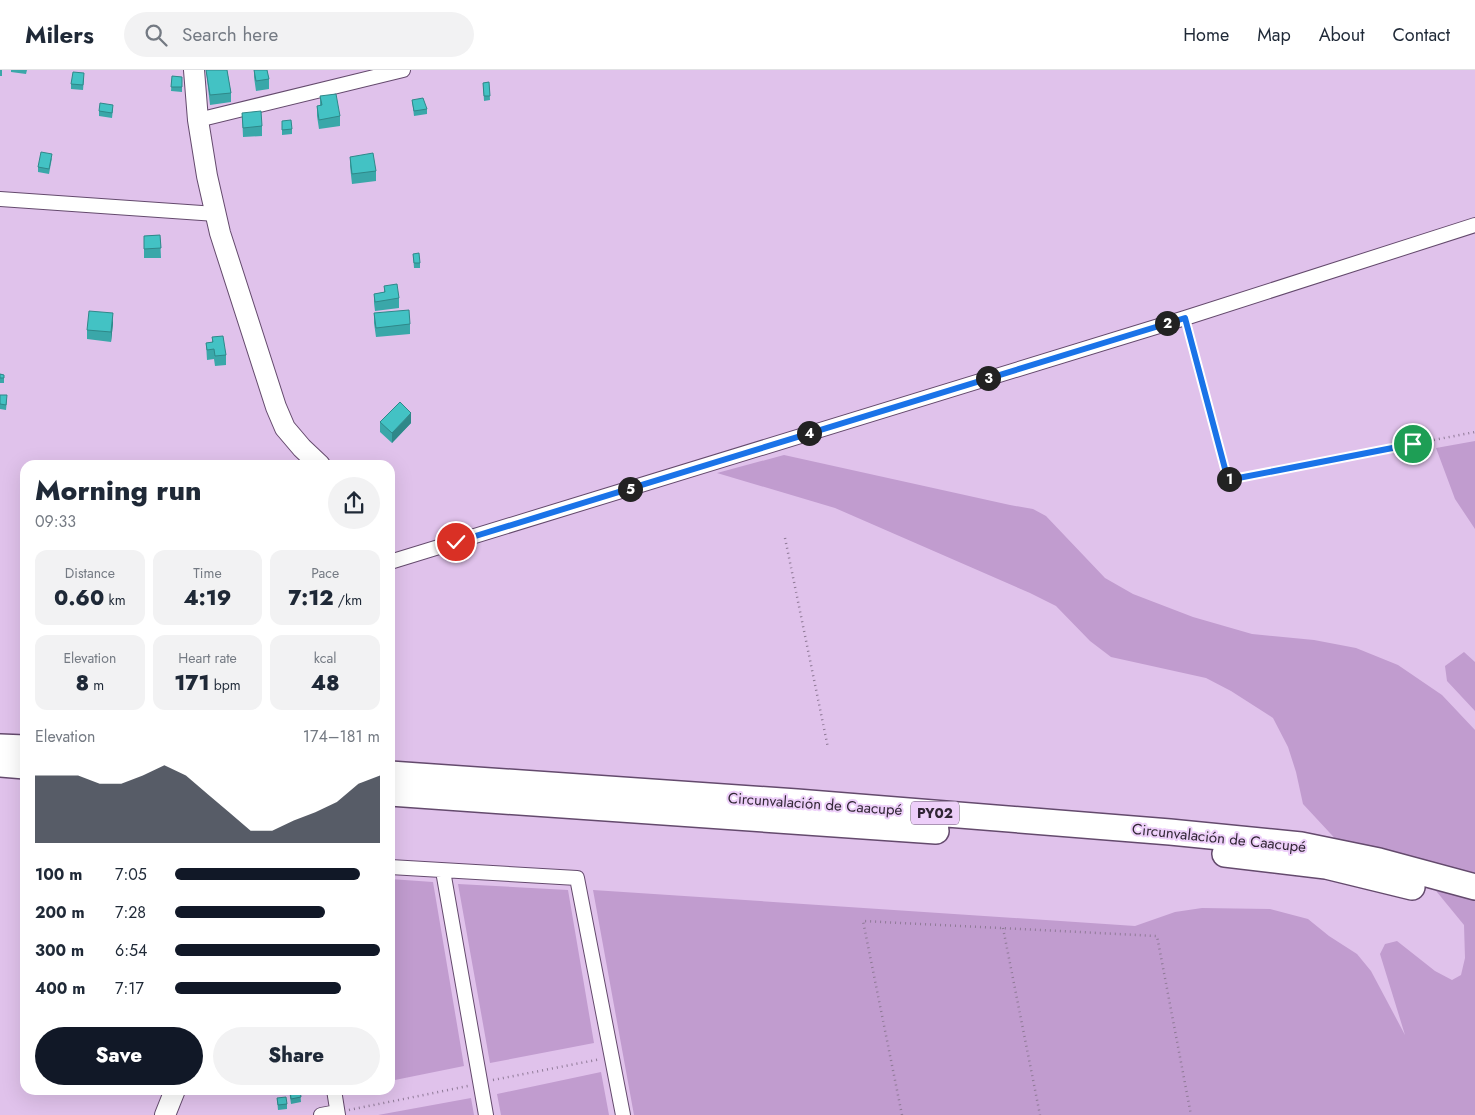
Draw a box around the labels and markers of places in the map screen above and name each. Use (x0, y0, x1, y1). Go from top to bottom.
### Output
pin: 2 (1154, 310, 1180, 336)
pin: 3 (976, 366, 1000, 390)
pin: 4 (796, 420, 822, 446)
pin (1392, 423, 1434, 465)
pin: 1 (1216, 466, 1242, 492)
pin: 5 (618, 476, 642, 502)
pin (435, 521, 477, 563)

